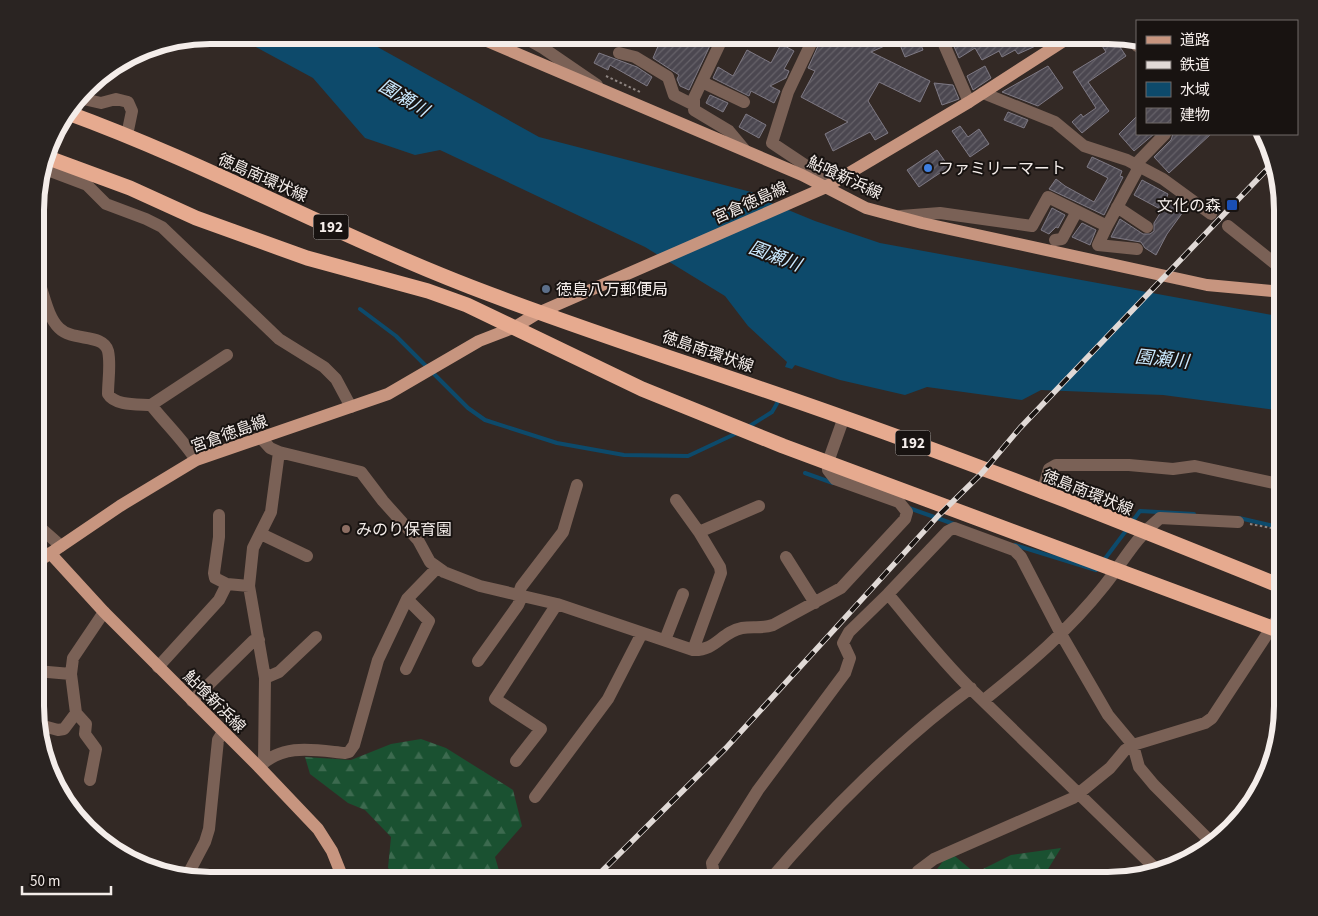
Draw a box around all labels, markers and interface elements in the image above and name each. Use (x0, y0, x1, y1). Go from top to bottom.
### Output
legend (1136, 20, 1298, 135)
text: 道路 (1180, 30, 1210, 51)
text: 鉄道 (1180, 55, 1210, 76)
water label: 園瀬川 (374, 74, 435, 124)
text: 水域 (1180, 80, 1210, 101)
text: 建物 (1180, 105, 1210, 126)
street label: 徳島南環状線 (214, 148, 311, 207)
street label: 鮎喰新浜線 (804, 151, 885, 205)
place label: ファミリーマート (938, 158, 1066, 180)
marker: ファミリーマート (922, 162, 934, 174)
street label: 宮倉徳島線 (709, 177, 791, 229)
place label: 文化の森 (1157, 195, 1221, 217)
marker: 文化の森 (1225, 198, 1239, 212)
road number: 192 (314, 214, 348, 240)
water label: 園瀬川 (745, 235, 806, 279)
place label: 徳島八万郵便局 (556, 279, 668, 301)
marker: 徳島八万郵便局 (540, 283, 552, 295)
street label: 徳島南環状線 (659, 326, 757, 378)
water label: 園瀬川 (1134, 344, 1192, 375)
street label: 宮倉徳島線 (188, 410, 271, 458)
road number: 192 (896, 430, 930, 456)
street label: 徳島南環状線 (1039, 465, 1136, 521)
place label: みのり保育園 (356, 519, 452, 541)
marker: みのり保育園 (340, 523, 352, 535)
street label: 鮎喰新浜線 (178, 666, 250, 738)
scale bar (22, 864, 111, 896)
text: 50 m (30, 871, 60, 892)

